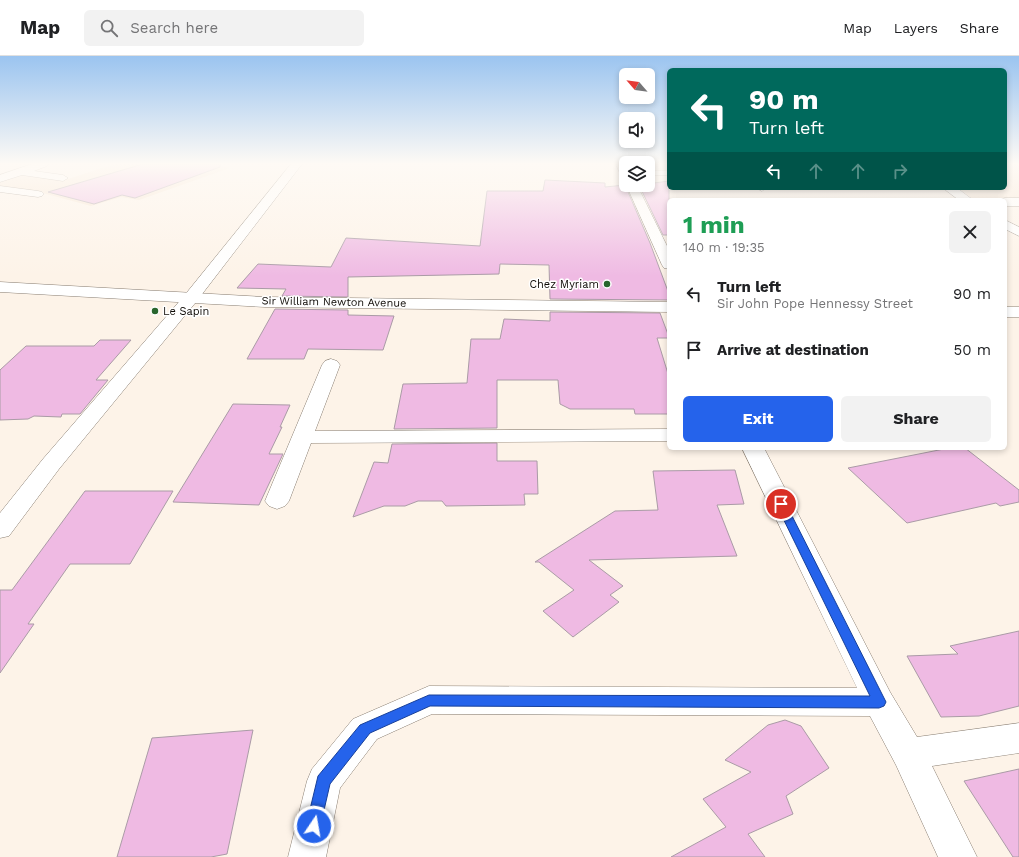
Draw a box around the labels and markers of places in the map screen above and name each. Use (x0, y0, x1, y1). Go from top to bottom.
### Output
place label: Chez Myriam (529, 278, 599, 291)
marker: Chez Myriam (602, 279, 612, 289)
place label: Le Sapin (163, 305, 209, 318)
marker: Le Sapin (150, 306, 160, 316)
pin (764, 487, 798, 521)

